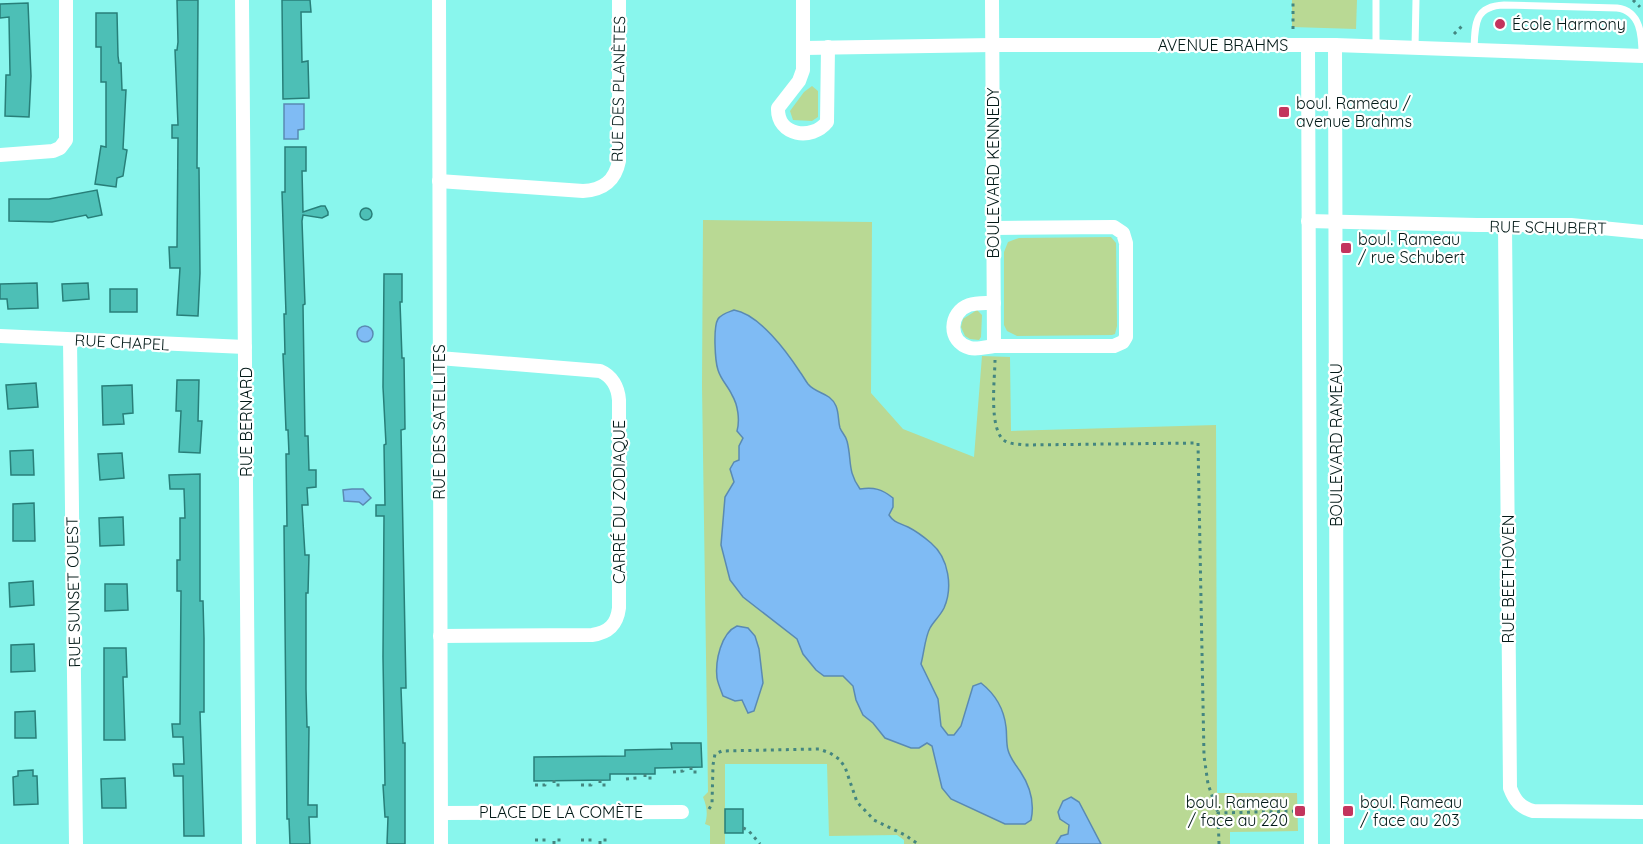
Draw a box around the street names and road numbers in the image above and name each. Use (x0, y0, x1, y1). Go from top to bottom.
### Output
street label: RUE DES PLANÈTES (607, 16, 629, 162)
street label: AVENUE BRAHMS (1158, 35, 1288, 55)
street label: BOULEVARD KENNEDY (983, 87, 1003, 259)
street label: RUE SCHUBERT (1489, 216, 1607, 238)
street label: RUE CHAPEL (74, 330, 170, 354)
street label: RUE DES SATELLITES (429, 344, 449, 500)
street label: BOULEVARD RAMEAU (1326, 363, 1346, 527)
street label: RUE BERNARD (236, 367, 256, 477)
street label: CARRÉ DU ZODIAQUE (609, 420, 629, 584)
street label: RUE BEETHOVEN (1498, 515, 1518, 643)
street label: RUE SUNSET OUEST (62, 516, 84, 668)
street label: PLACE DE LA COMÈTE (479, 802, 643, 822)

